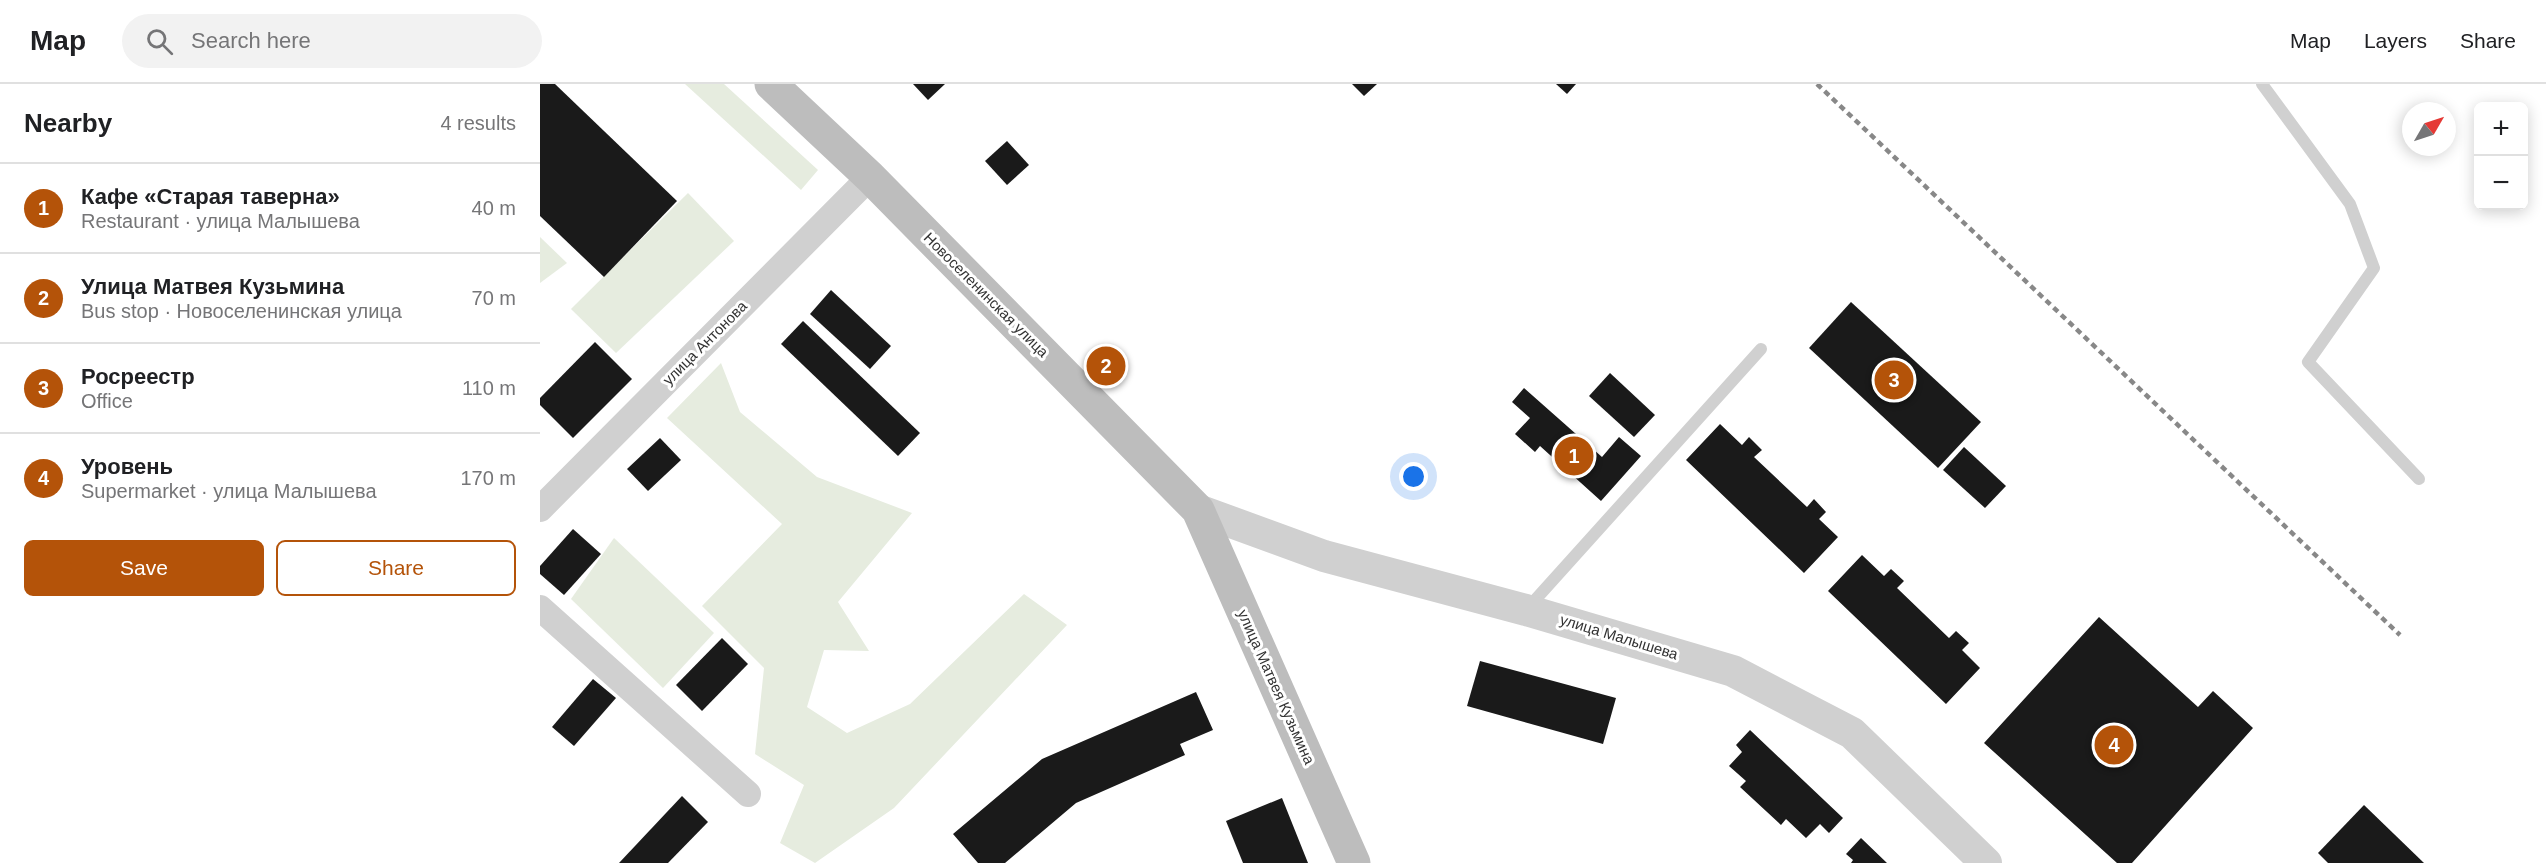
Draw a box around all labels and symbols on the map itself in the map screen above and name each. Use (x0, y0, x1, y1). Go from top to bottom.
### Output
north arrow (2402, 102, 2456, 156)
street label: Новоселенинская улица (921, 229, 1053, 361)
street label: улица Антонова (659, 297, 751, 388)
pin: 2 (1086, 344, 1126, 388)
pin: 3 (1874, 358, 1914, 402)
pin: 1 (1554, 434, 1594, 478)
your location (1399, 462, 1428, 491)
street label: улица Матвея Кузьмина (1235, 607, 1319, 767)
street label: улица Малышева (1558, 610, 1681, 663)
pin: 4 (2094, 722, 2134, 768)

